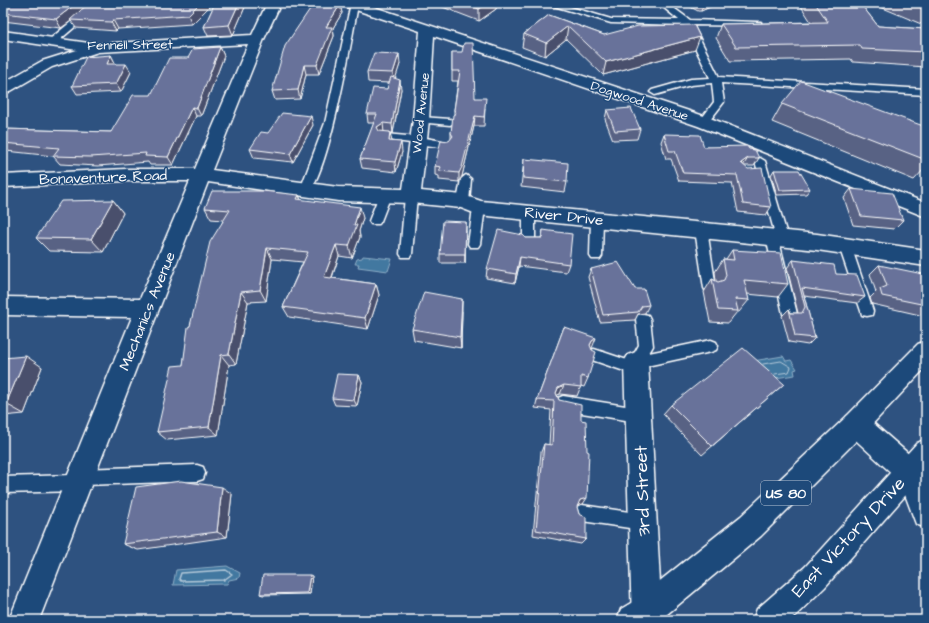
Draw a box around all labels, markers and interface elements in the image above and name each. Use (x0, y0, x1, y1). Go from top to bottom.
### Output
street label: Fennell Street (87, 35, 174, 55)
street label: Wood Avenue (408, 72, 434, 154)
street label: Dogwood Avenue (588, 77, 691, 126)
street label: Bonaventure Road (39, 165, 168, 190)
street label: River Drive (523, 202, 604, 231)
street label: Mechanics Avenue (114, 249, 181, 374)
street label: 3rd Street (628, 444, 657, 537)
street label: East Victory Drive (786, 471, 912, 604)
road number: US 80 (761, 481, 811, 505)

